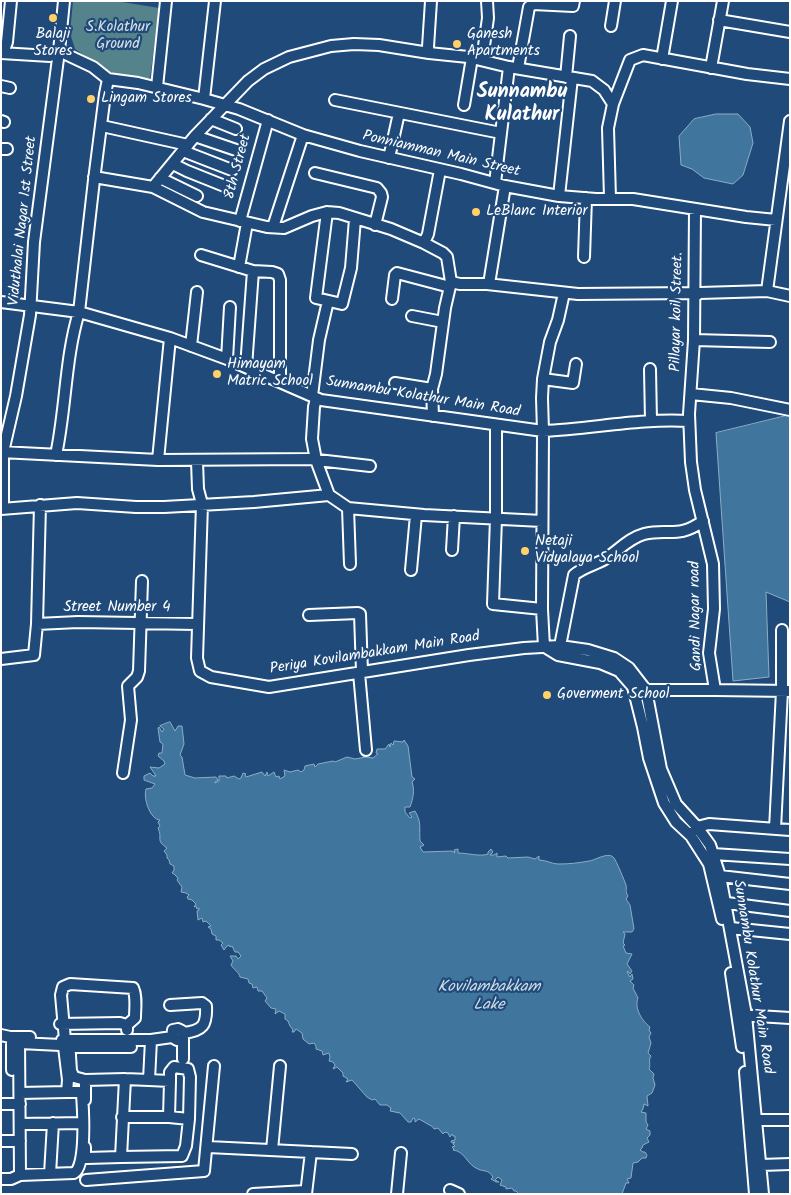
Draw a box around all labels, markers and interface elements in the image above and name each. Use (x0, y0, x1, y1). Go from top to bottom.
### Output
marker: Balaji Stores (47, 12, 59, 24)
park label: S.Kolathur Ground (86, 19, 150, 54)
place label: Balaji Stores (34, 26, 72, 61)
place label: Ganesh Apartments (467, 26, 540, 61)
marker: Ganesh Apartments (451, 38, 463, 50)
district label: Sunnambu Kulathur (477, 82, 567, 129)
place label: Lingam Stores (101, 90, 192, 108)
marker: Lingam Stores (85, 93, 97, 105)
street label: Ponniamman Main Street (361, 128, 521, 182)
street label: 8th Street (222, 132, 256, 202)
street label: Viduthalai Nagar 1st Street (6, 135, 42, 307)
place label: LeBlanc Interior (486, 203, 587, 221)
marker: LeBlanc Interior (470, 206, 482, 218)
street label: Pillayar koil Street. (668, 252, 688, 372)
place label: Himayam Matric School (227, 356, 313, 391)
marker: Himayam Matric School (211, 368, 223, 380)
street label: Sunnambu Kolathur Main Road (325, 374, 521, 422)
place label: Netaji Vidyalaya School (535, 533, 639, 568)
marker: Netaji Vidyalaya School (519, 545, 531, 557)
street label: Gandi Nagar road (687, 561, 707, 671)
street label: Street Number 4 (63, 599, 171, 617)
street label: Periya Kovilambakkam Main Road (269, 629, 481, 679)
place label: Goverment School (557, 686, 669, 704)
marker: Goverment School (541, 689, 553, 701)
street label: Sunnambu Kolathur Main Road (728, 879, 776, 1075)
water label: Kovilambakkam Lake (438, 978, 540, 1016)

